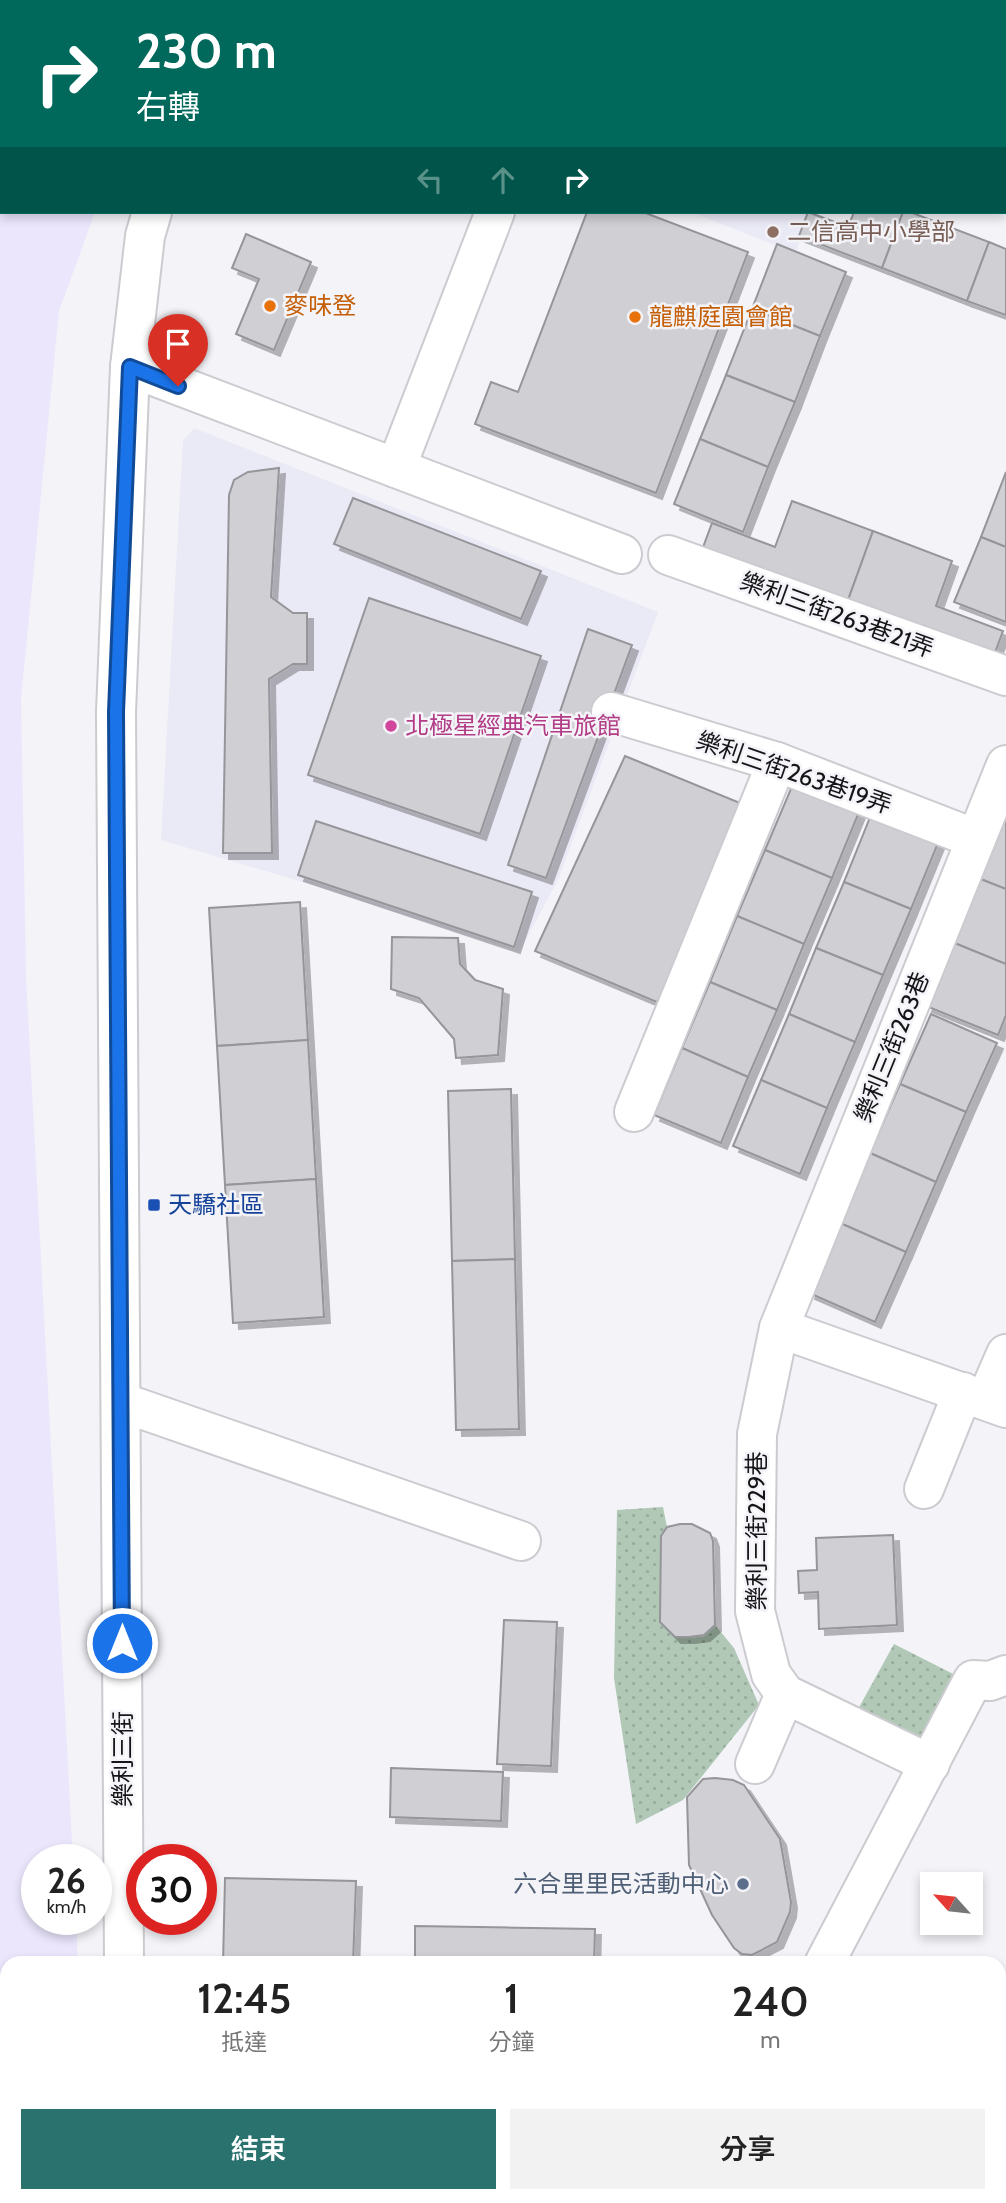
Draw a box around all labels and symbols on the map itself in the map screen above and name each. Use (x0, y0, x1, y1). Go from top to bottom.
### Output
place label: 二信高中小學部 (787, 217, 955, 246)
marker: 二信高中小學部 (765, 224, 781, 240)
place label: 麥味登 (284, 291, 356, 320)
marker: 麥味登 (262, 298, 278, 314)
place label: 龍麒庭園會館 (649, 302, 793, 331)
marker: 龍麒庭園會館 (627, 309, 643, 325)
pin (148, 314, 208, 386)
street label: 樂利三街263巷21弄 (737, 566, 938, 663)
place label: 北極星經典汽車旅館 (405, 711, 621, 740)
marker: 北極星經典汽車旅館 (383, 718, 399, 734)
street label: 樂利三街263巷19弄 (693, 726, 896, 820)
street label: 樂利三街263巷 (848, 968, 935, 1126)
place label: 天驕社區 (168, 1190, 264, 1219)
marker: 天驕社區 (146, 1197, 162, 1213)
street label: 樂利三街229巷 (742, 1452, 771, 1610)
position arrow (85, 1606, 159, 1680)
street label: 樂利三街 (108, 1711, 137, 1807)
speed limit sign: 30 (126, 1844, 217, 1935)
place label: 六合里里民活動中心 (513, 1869, 729, 1898)
north arrow (920, 1872, 984, 1936)
marker: 六合里里民活動中心 (735, 1876, 751, 1892)

